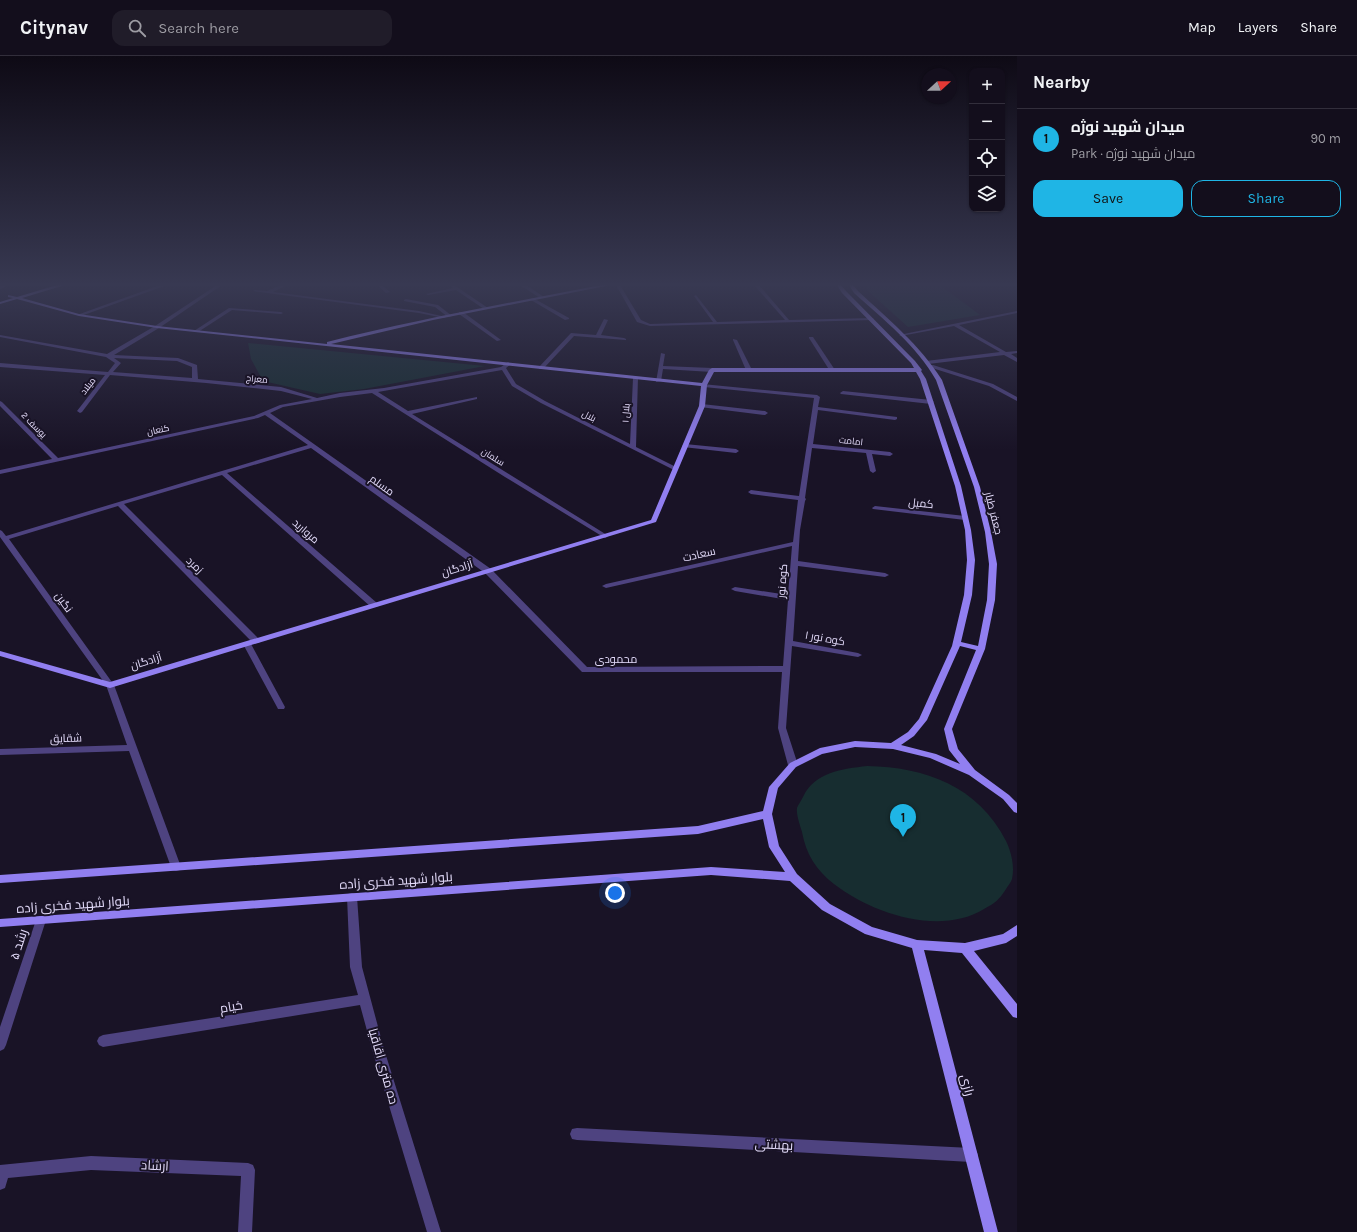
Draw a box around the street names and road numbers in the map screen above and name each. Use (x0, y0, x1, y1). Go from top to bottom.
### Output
street label: معراج (246, 373, 269, 386)
street label: میلاد (78, 375, 98, 397)
street label: بلال ۱ (621, 403, 632, 423)
street label: بلال (580, 408, 598, 425)
street label: یوسف 2 (19, 410, 49, 440)
street label: کنعان (146, 423, 170, 437)
street label: امامت (839, 435, 863, 447)
street label: سلمان (480, 446, 506, 468)
street label: مسلم (366, 472, 397, 499)
street label: جعفر طیار (982, 489, 1005, 536)
street label: کمیل (908, 496, 934, 511)
street label: مروارید (290, 516, 322, 546)
street label: سعادت (681, 544, 717, 565)
street label: زمرد (183, 554, 206, 577)
street label: آزادگان (440, 558, 474, 579)
street label: کوه نور (775, 563, 790, 600)
street label: نگین (52, 590, 75, 615)
street label: کوه نور ۱ (804, 629, 846, 648)
street label: آزادگان (129, 651, 163, 672)
street label: محمودی (595, 653, 637, 666)
street label: شقایق (50, 731, 82, 746)
street label: بلوار شهید فخری زاده (339, 869, 453, 892)
street label: بلوار شهید فخری زاده (16, 893, 130, 916)
street label: رشد ۵ (7, 927, 30, 961)
street label: خیام (219, 997, 244, 1018)
street label: ده متری اقاقیا (365, 1026, 402, 1106)
street label: رازی (958, 1073, 977, 1098)
street label: بهشتی (754, 1136, 794, 1153)
street label: ارشاد (141, 1157, 169, 1174)

